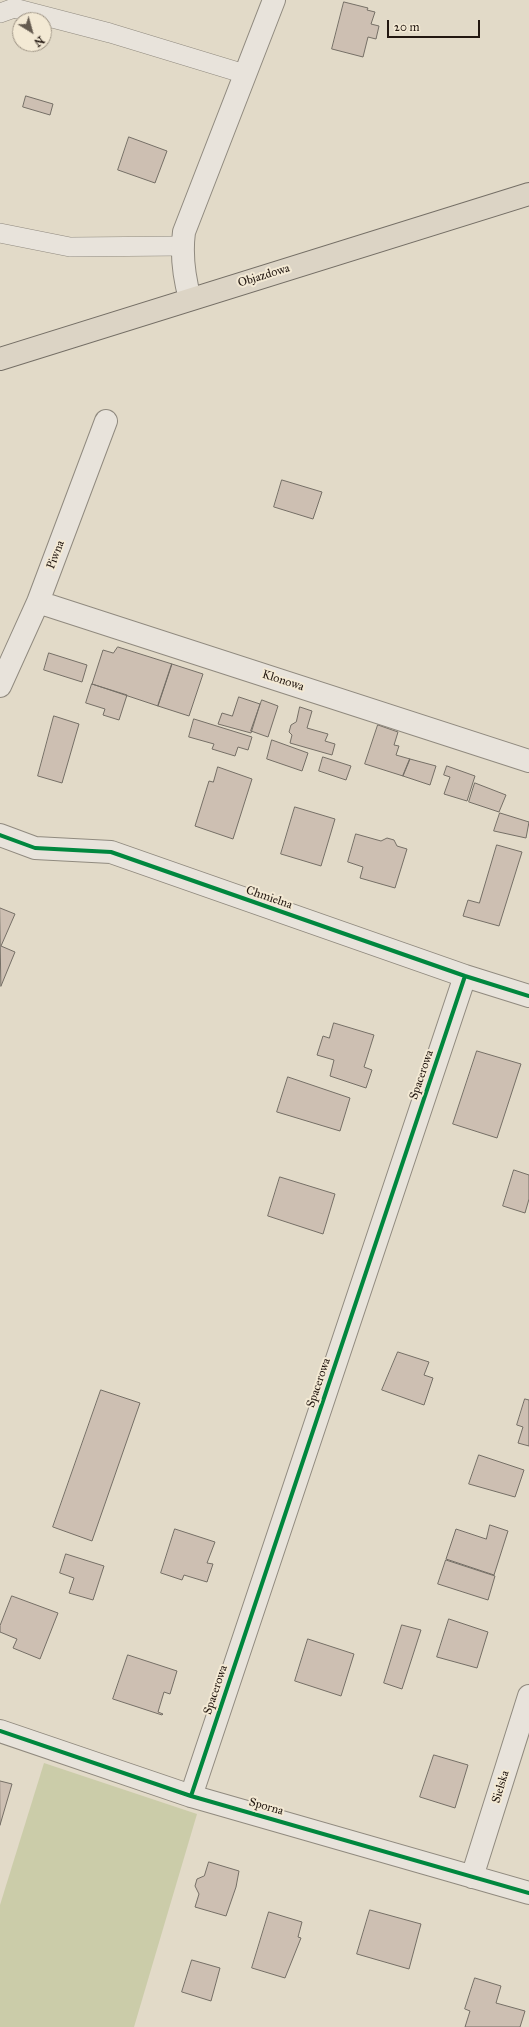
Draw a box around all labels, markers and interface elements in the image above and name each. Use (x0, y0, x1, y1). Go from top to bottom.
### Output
north arrow (12, 12, 52, 52)
scale bar (389, 12, 482, 38)
text: 20 m (394, 20, 420, 34)
text: N (31, 33, 47, 49)
street label: Objazdowa (236, 261, 292, 291)
street label: Piwna (44, 539, 68, 571)
street label: Klonowa (260, 667, 306, 695)
street label: Chmielna (244, 883, 294, 913)
street label: Spacerowa (407, 1048, 437, 1102)
street label: Spacerowa (304, 1356, 334, 1410)
street label: Spacerowa (201, 1663, 231, 1717)
street label: Sielska (489, 1769, 513, 1805)
street label: Sporna (247, 1795, 285, 1819)

